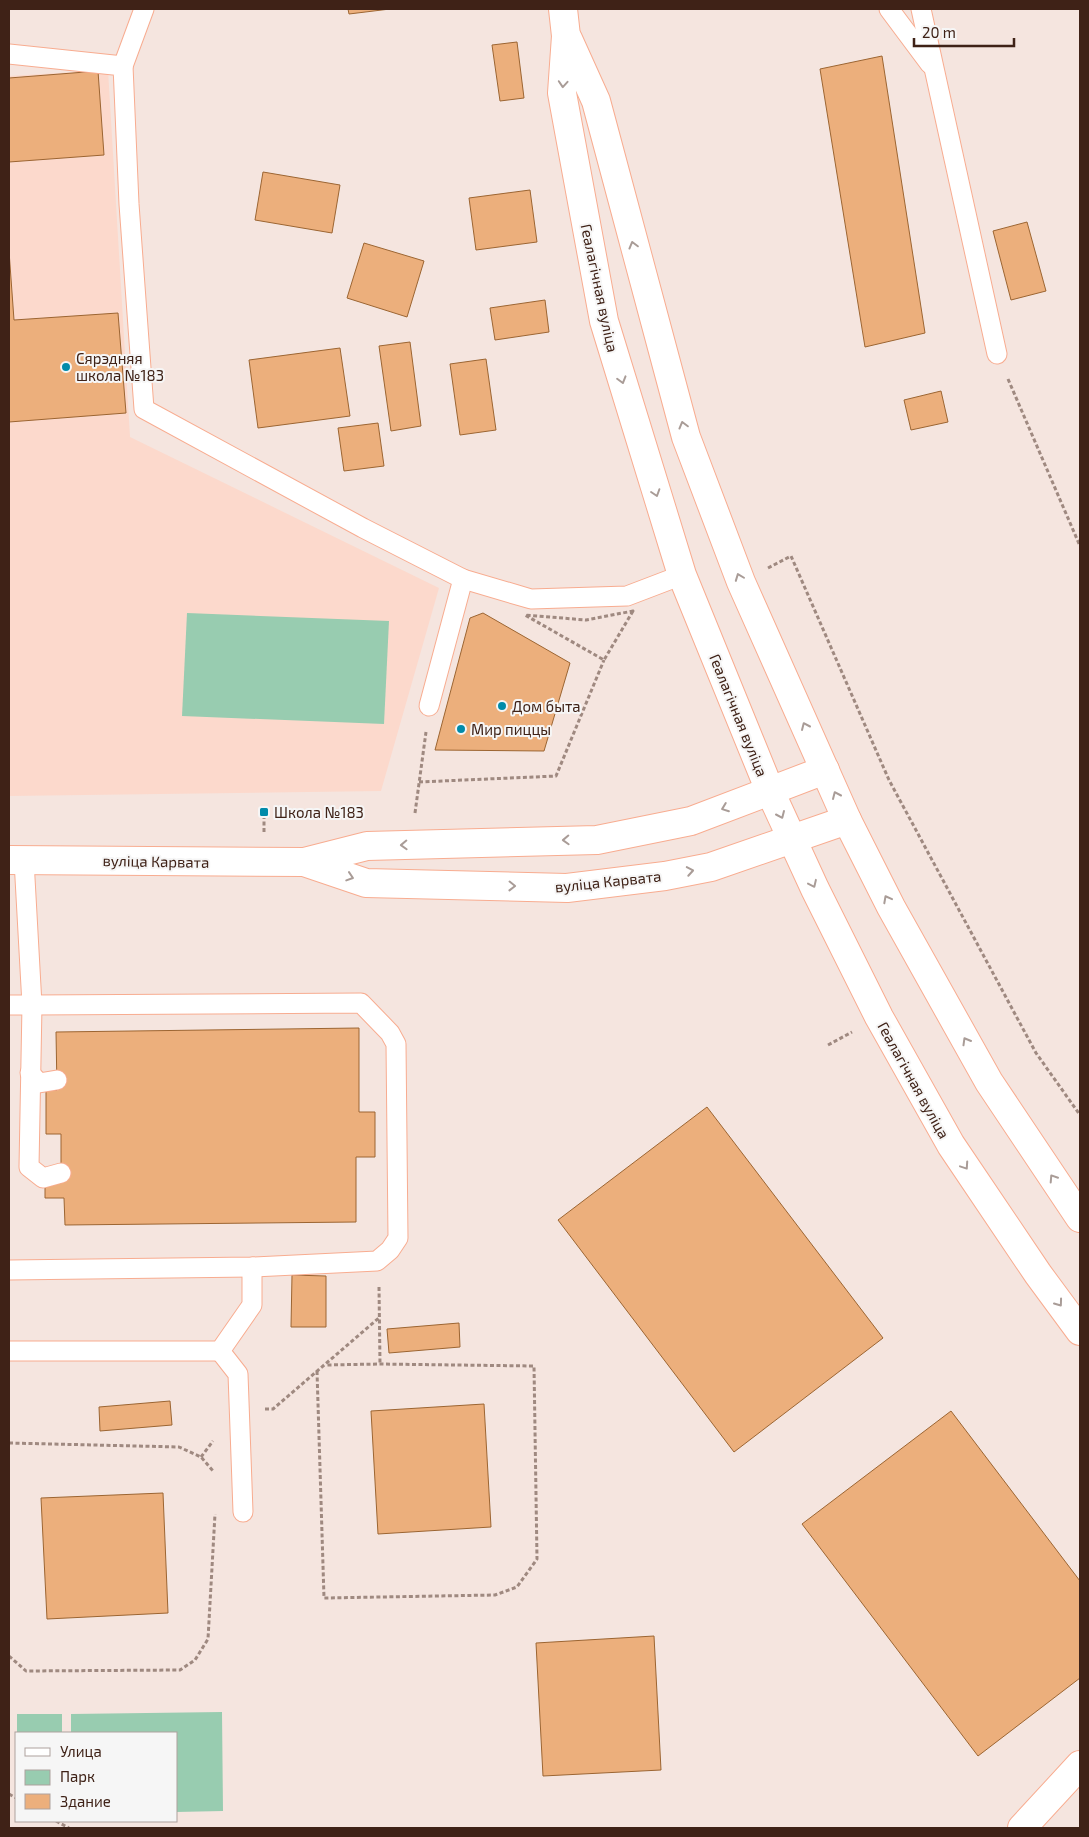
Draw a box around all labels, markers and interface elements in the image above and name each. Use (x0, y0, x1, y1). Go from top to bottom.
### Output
scale bar (914, 15, 1014, 47)
text: 20 m (922, 23, 956, 41)
one-way arrow (557, 81, 568, 89)
street label: Геалагічная вуліца (577, 222, 622, 354)
one-way arrow (629, 242, 639, 250)
place label: Сярэдняя школа №183 (76, 349, 164, 384)
marker: Сярэдняя школа №183 (60, 361, 72, 373)
one-way arrow (616, 376, 626, 384)
one-way arrow (678, 420, 689, 429)
one-way arrow (650, 488, 660, 496)
one-way arrow (735, 573, 746, 582)
street label: Геалагічная вуліца (705, 651, 772, 779)
place label: Дом быта (512, 697, 581, 715)
marker: Дом быта (496, 700, 508, 712)
place label: Мир пиццы (471, 720, 551, 738)
one-way arrow (801, 722, 812, 731)
marker: Мир пиццы (455, 723, 467, 735)
one-way arrow (832, 791, 842, 800)
one-way arrow (721, 802, 729, 812)
place label: Школа №183 (274, 803, 364, 821)
marker: Школа №183 (258, 806, 270, 818)
one-way arrow (775, 810, 786, 819)
one-way arrow (562, 835, 570, 846)
one-way arrow (400, 840, 408, 850)
street label: вуліца Карвата (102, 851, 209, 872)
street label: вуліца Карвата (554, 866, 662, 897)
one-way arrow (686, 866, 695, 877)
one-way arrow (345, 872, 354, 882)
one-way arrow (806, 879, 817, 888)
one-way arrow (508, 881, 516, 892)
one-way arrow (883, 895, 893, 904)
street label: Геалагічная вуліца (874, 1018, 954, 1142)
one-way arrow (962, 1037, 972, 1046)
one-way arrow (959, 1160, 968, 1169)
one-way arrow (1050, 1174, 1059, 1184)
one-way arrow (1054, 1297, 1062, 1306)
legend (15, 1732, 178, 1822)
text: Улица (60, 1742, 102, 1760)
text: Парк (60, 1767, 95, 1785)
text: Здание (60, 1792, 111, 1810)

